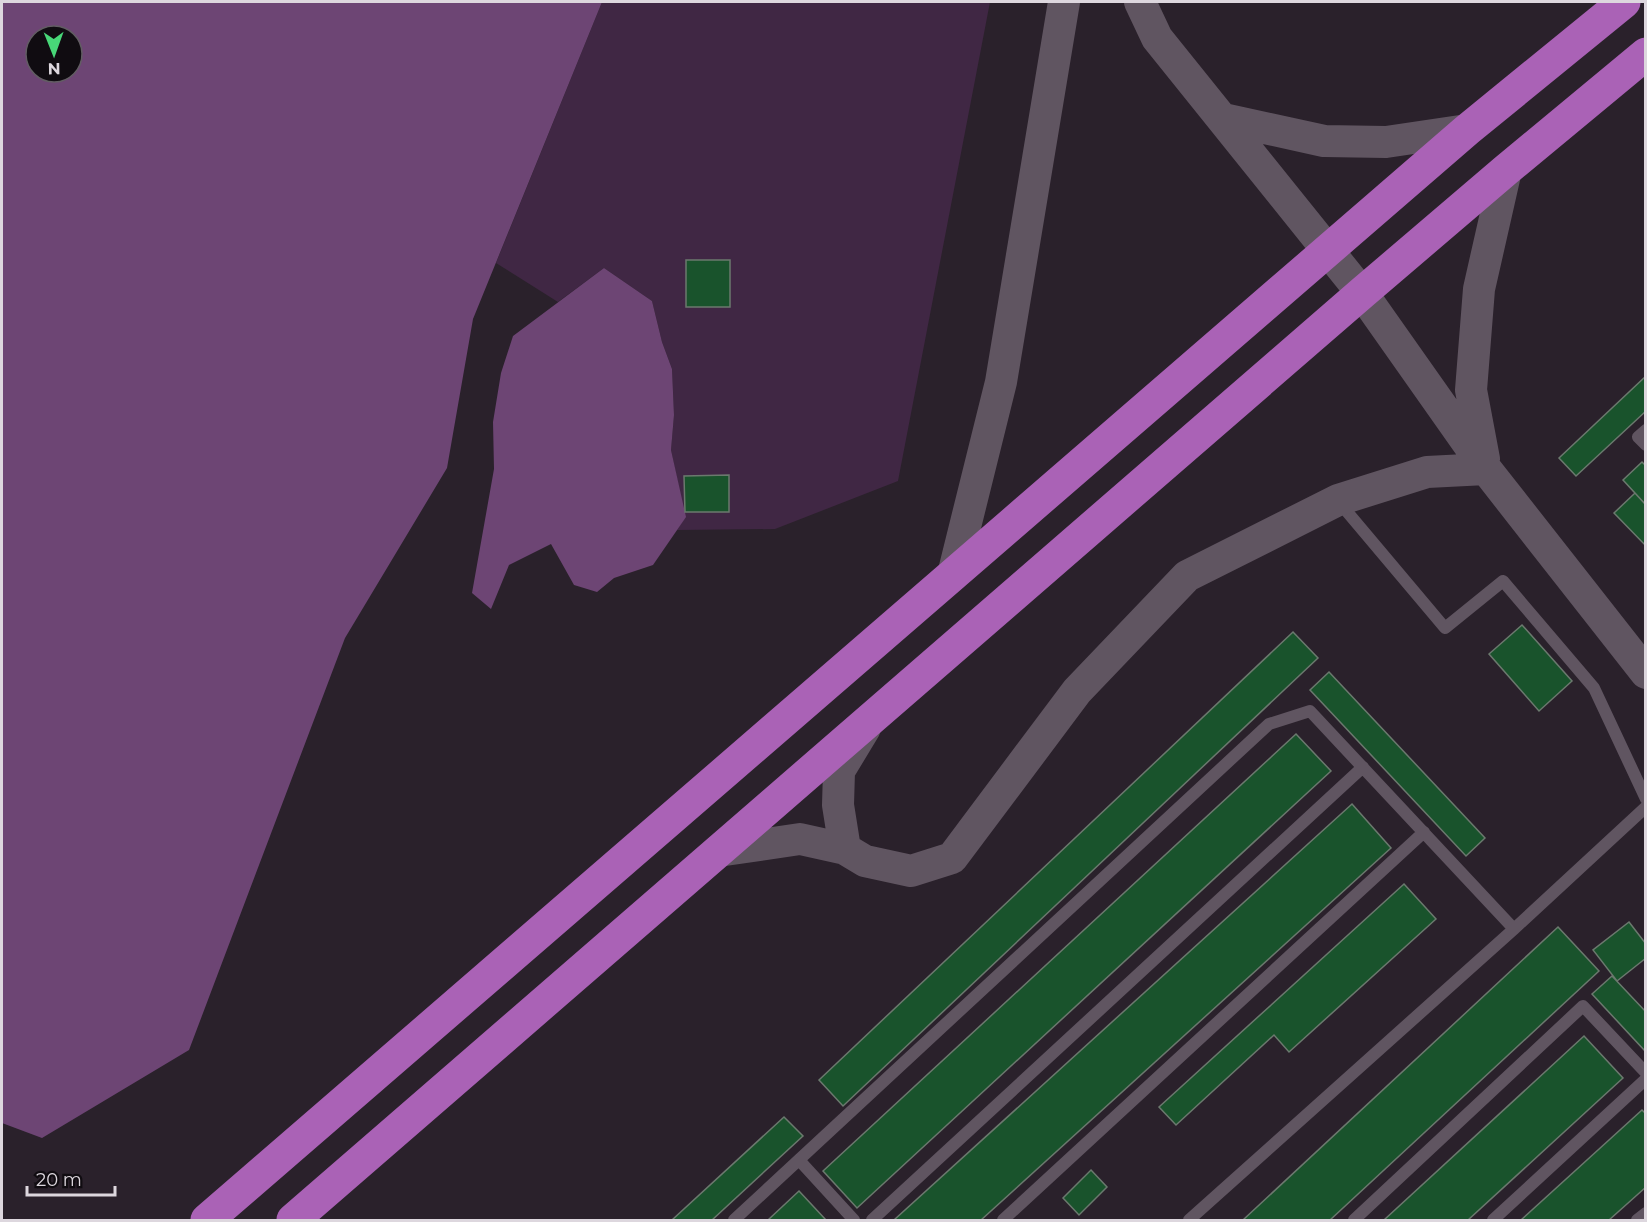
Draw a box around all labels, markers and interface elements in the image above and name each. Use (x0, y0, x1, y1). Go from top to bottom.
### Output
north arrow (24, 24, 84, 84)
text: N (48, 59, 61, 78)
scale bar (27, 1159, 116, 1197)
text: 20 m (36, 1169, 82, 1191)

